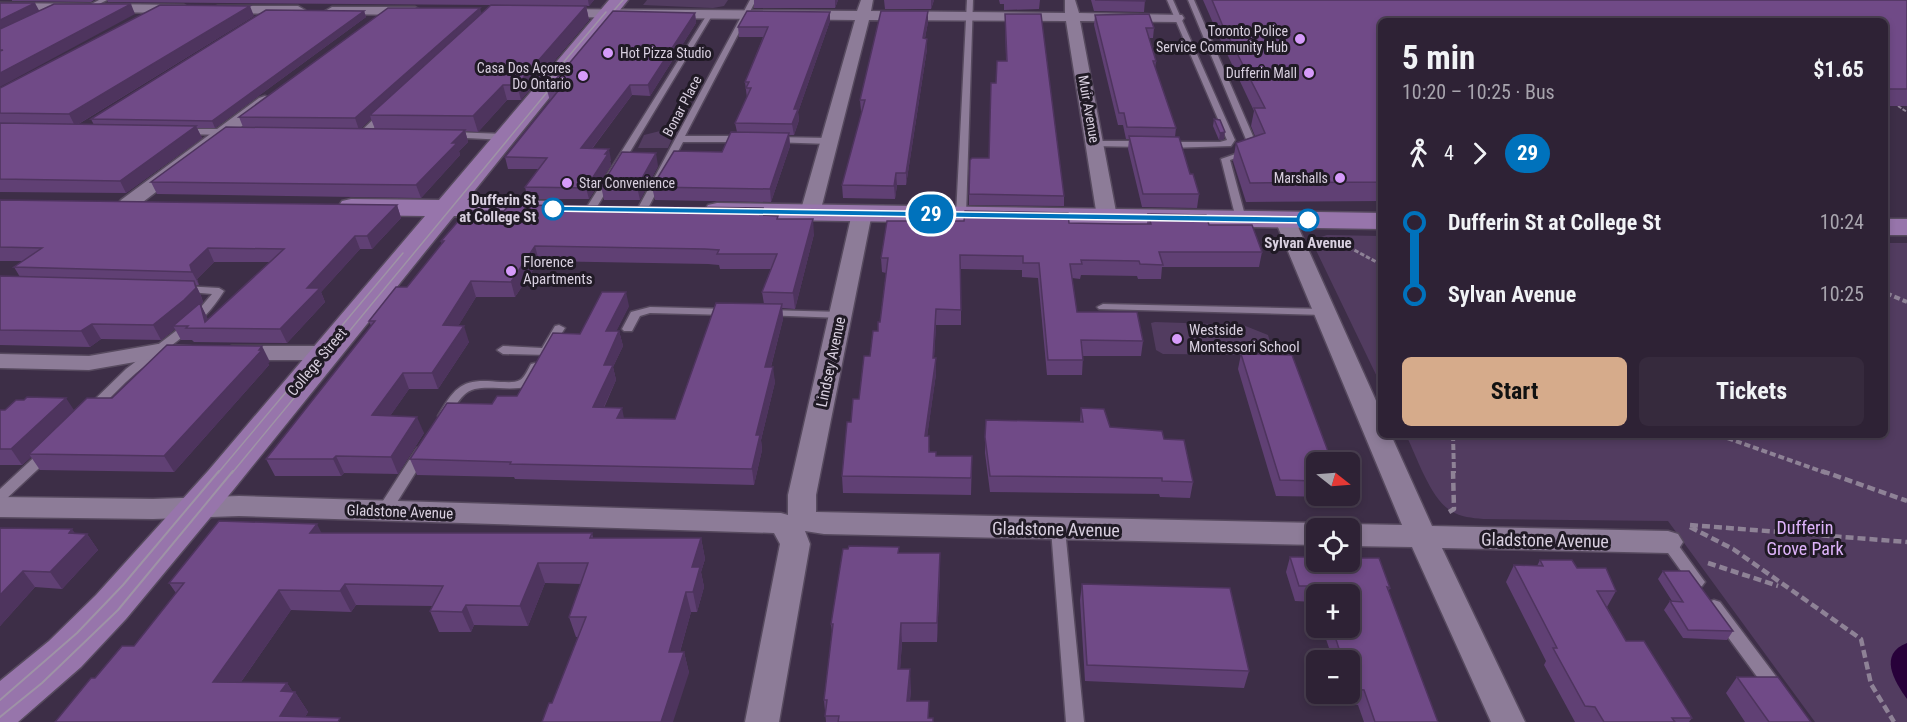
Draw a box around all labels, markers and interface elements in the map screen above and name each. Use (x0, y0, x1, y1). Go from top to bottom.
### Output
place label: Toronto Police Service Community Hub (1156, 23, 1288, 55)
marker: Toronto Police Service Community Hub (1293, 32, 1307, 46)
text: 5 min (1402, 38, 1475, 77)
place label: Hot Pizza Studio (620, 45, 712, 61)
marker: Hot Pizza Studio (601, 46, 615, 60)
text: $1.65 (1813, 57, 1864, 82)
place label: Casa Dos Açores Do Ontario (477, 60, 571, 92)
place label: Dufferin Mall (1226, 65, 1297, 81)
marker: Dufferin Mall (1302, 66, 1316, 80)
marker: Casa Dos Açores Do Ontario (576, 69, 590, 83)
street label: Bonar Place (659, 73, 705, 139)
street label: Muir Avenue (1075, 74, 1103, 144)
text: 10:20 – 10:25 · Bus (1402, 80, 1555, 104)
icon: walk (1402, 137, 1435, 170)
icon: forward (1463, 137, 1496, 170)
text: 4 (1444, 141, 1454, 165)
text: 29 (1517, 141, 1538, 165)
place label: Marshalls (1274, 170, 1328, 186)
marker: Marshalls (1333, 171, 1347, 185)
place label: Star Convenience (579, 175, 676, 191)
marker: Star Convenience (560, 176, 574, 190)
place label: Dufferin St at College St (459, 191, 536, 226)
line badge: 29 (904, 194, 958, 234)
marker: Dufferin St at College St (542, 198, 564, 220)
text: 29 (920, 202, 942, 226)
marker: Sylvan Avenue (1297, 209, 1319, 231)
text: Dufferin St at College St (1448, 210, 1661, 235)
text: 10:24 (1820, 210, 1864, 234)
place label: Sylvan Avenue (1264, 234, 1352, 252)
place label: Florence Apartments (523, 253, 593, 288)
marker: Florence Apartments (504, 264, 518, 278)
text: Sylvan Avenue (1448, 282, 1576, 307)
text: 10:25 (1820, 282, 1864, 306)
street label: Lindsey Avenue (813, 315, 849, 409)
place label: Westside Montessori School (1189, 321, 1300, 356)
street label: College Street (283, 324, 351, 400)
marker: Westside Montessori School (1170, 332, 1184, 346)
button: Start (1402, 357, 1627, 426)
button: Tickets (1639, 357, 1864, 426)
north arrow (1306, 452, 1360, 506)
map controls (1306, 452, 1360, 704)
street label: Gladstone Avenue (346, 501, 454, 523)
street label: Gladstone Avenue (992, 517, 1120, 541)
park label: Dufferin Grove Park (1766, 517, 1844, 559)
button: locate (1306, 518, 1360, 572)
street label: Gladstone Avenue (1481, 528, 1609, 552)
button: + (1306, 584, 1360, 638)
button: − (1306, 650, 1360, 704)

